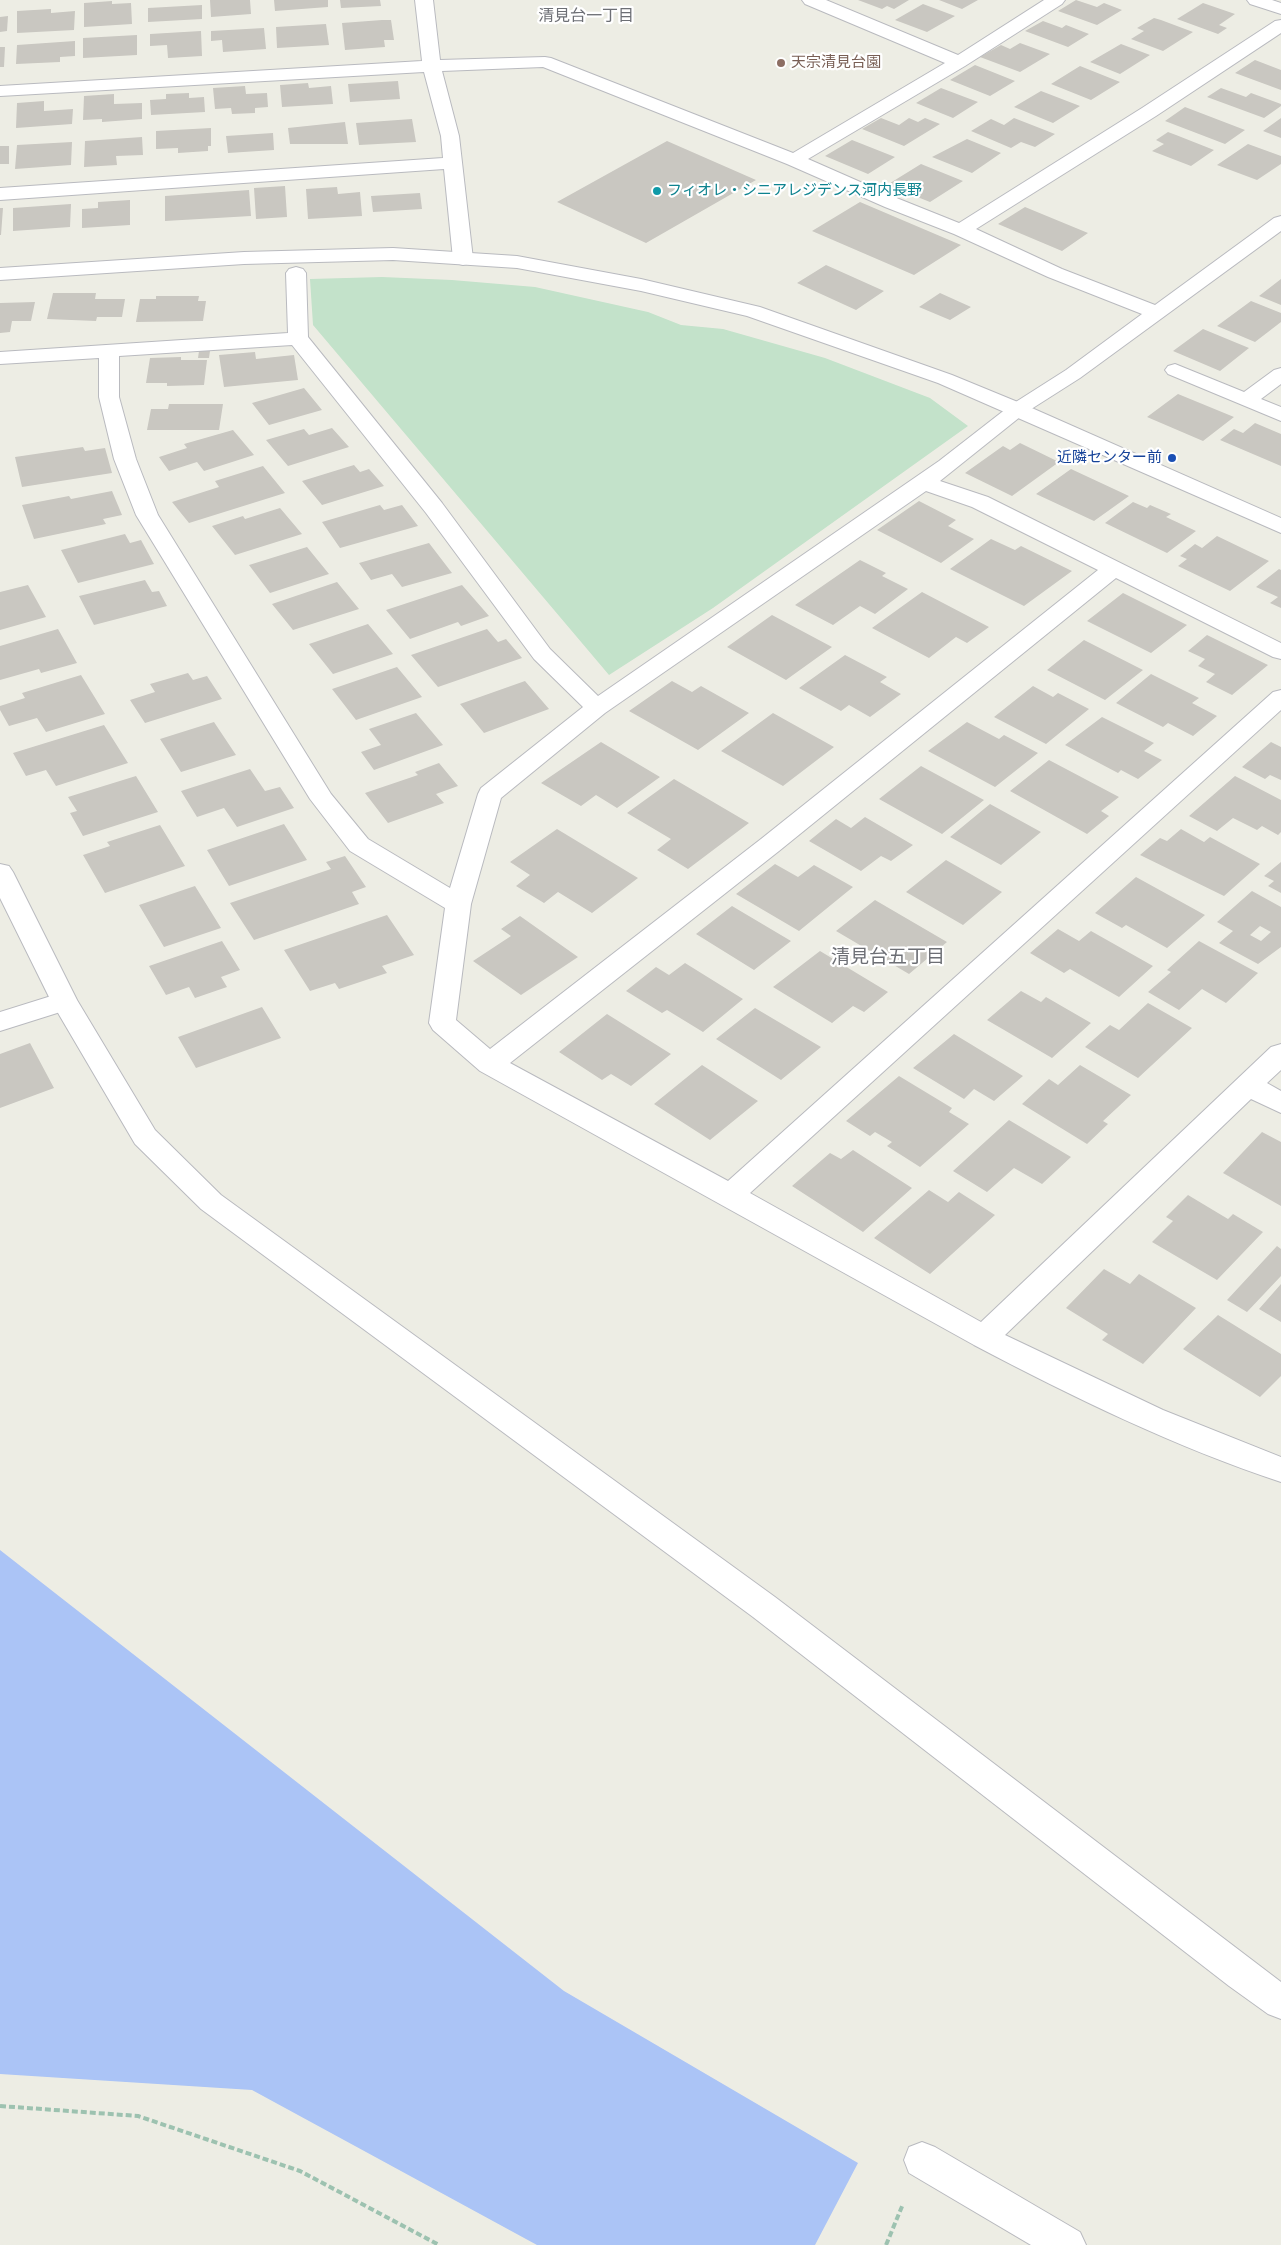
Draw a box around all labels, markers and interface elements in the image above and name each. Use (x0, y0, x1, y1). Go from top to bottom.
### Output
district label: 清見台一丁目 (538, 7, 634, 27)
place label: 天宗清見台園 (791, 54, 881, 72)
marker: 天宗清見台園 (775, 57, 787, 69)
place label: フィオレ・シニアレジデンス河内長野 (667, 182, 922, 200)
marker: フィオレ・シニアレジデンス河内長野 (651, 185, 663, 197)
place label: 近隣センター前 (1057, 449, 1162, 467)
marker: 近隣センター前 (1166, 452, 1178, 464)
district label: 清見台五丁目 (831, 947, 945, 969)

